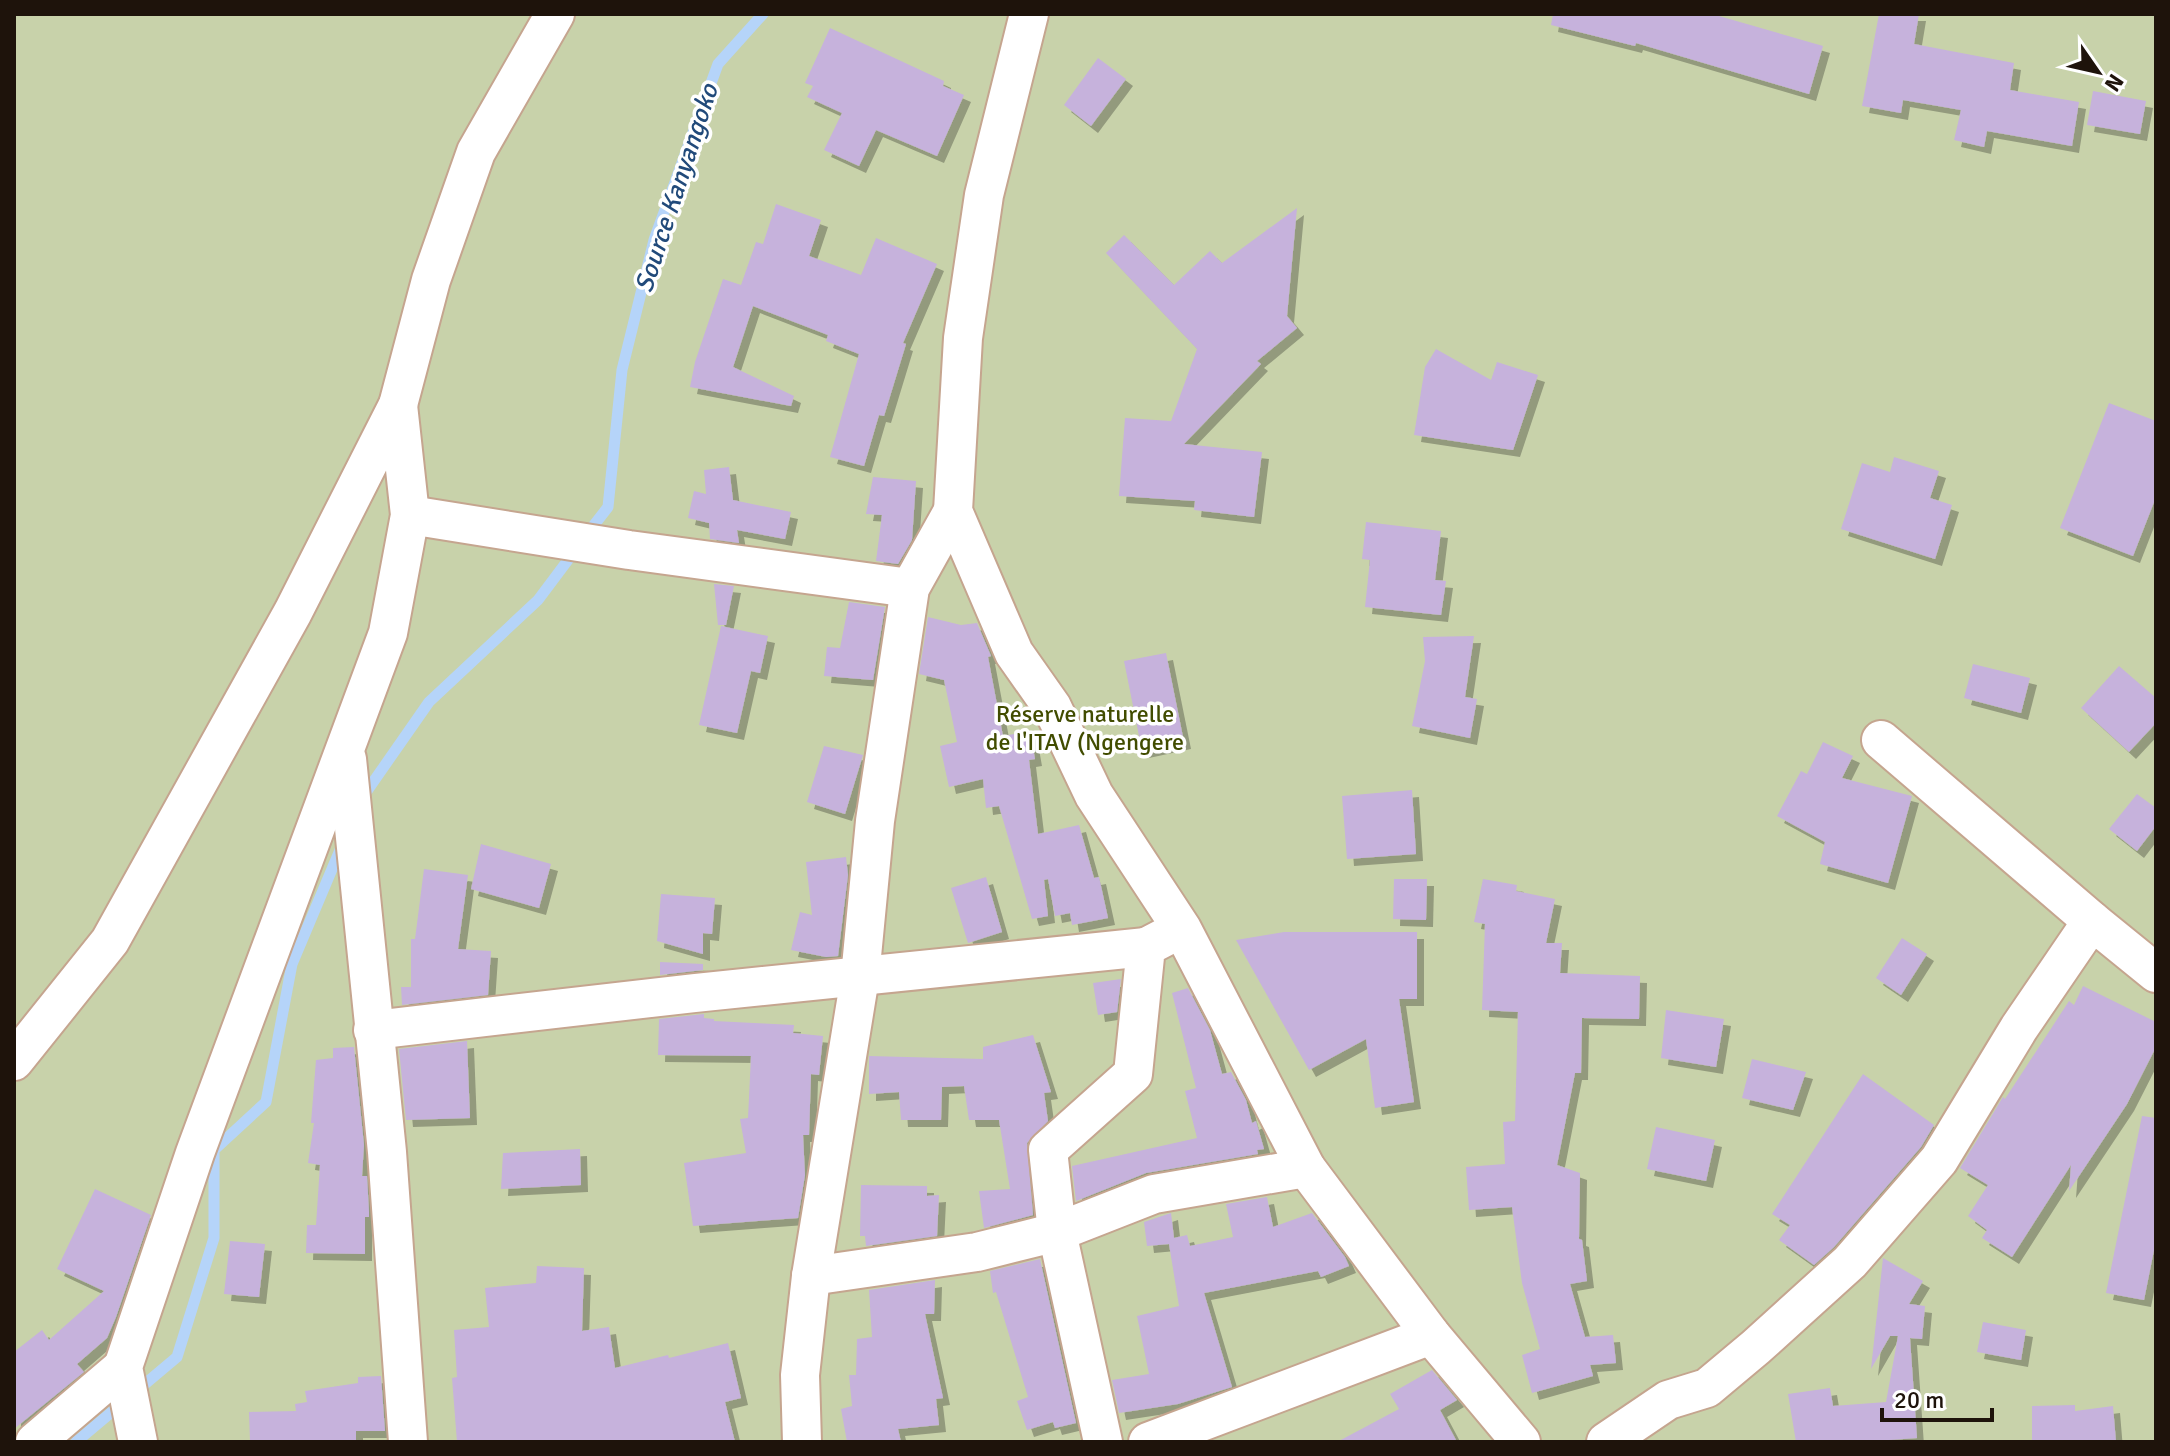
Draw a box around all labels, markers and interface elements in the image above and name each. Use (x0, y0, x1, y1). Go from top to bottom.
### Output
north arrow (2058, 32, 2138, 112)
text: N (2099, 69, 2130, 97)
water label: Source Kanyangoko (628, 79, 726, 296)
park label: Réserve naturelle de l'ITAV (Ngengere (986, 699, 1184, 757)
scale bar (1882, 1372, 1992, 1422)
text: 20 m (1894, 1385, 1944, 1415)

